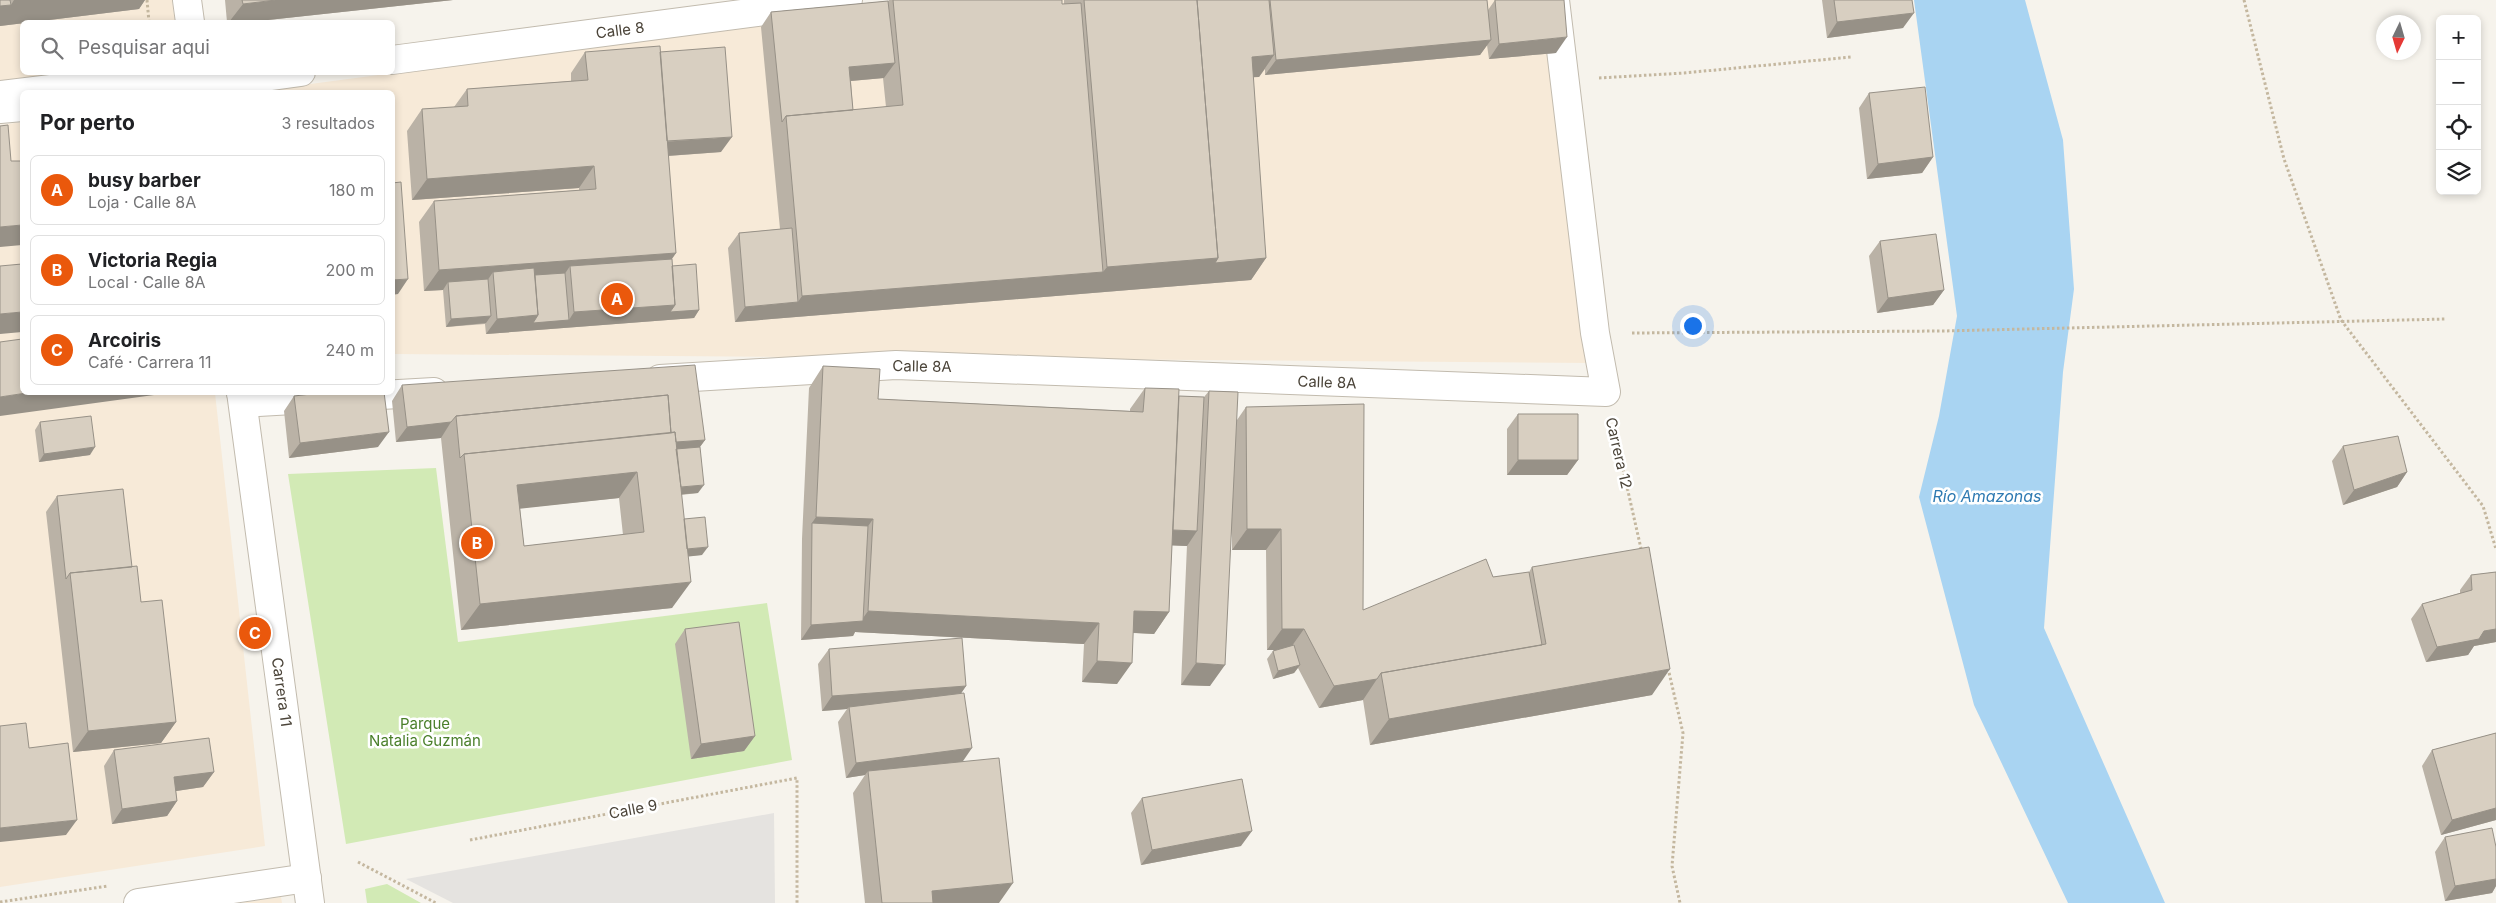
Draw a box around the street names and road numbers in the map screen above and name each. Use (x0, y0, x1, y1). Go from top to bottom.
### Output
street label: Calle 8 (595, 18, 645, 42)
street label: Calle 8A (892, 356, 952, 376)
street label: Calle 8A (1297, 371, 1357, 393)
street label: Carrera 12 (1602, 415, 1636, 491)
street label: Carrera 11 (268, 656, 296, 728)
street label: Calle 9 (607, 795, 659, 823)

